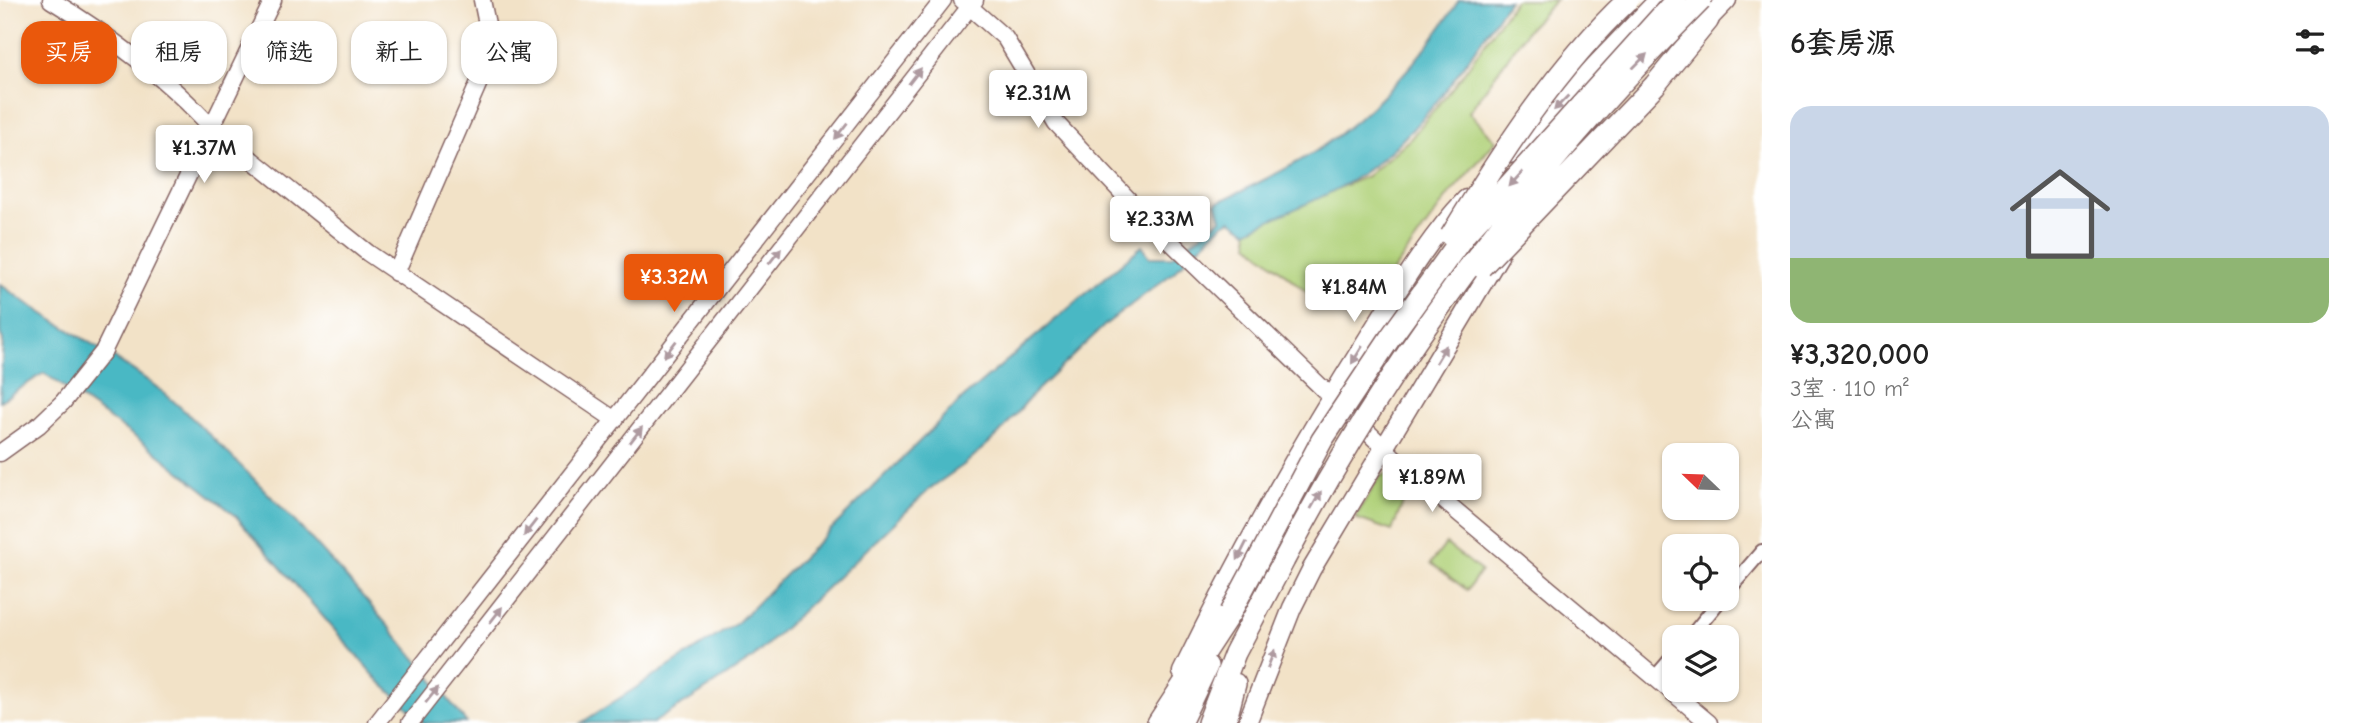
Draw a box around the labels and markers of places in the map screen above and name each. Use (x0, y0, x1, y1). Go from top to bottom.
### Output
pin: ¥2.31M (981, 71, 1095, 130)
pin: ¥1.37M (147, 125, 261, 185)
pin: ¥2.33M (1103, 196, 1217, 256)
pin: ¥3.32M (617, 254, 731, 314)
pin: ¥1.84M (1297, 264, 1411, 324)
pin: ¥1.89M (1375, 454, 1489, 514)

